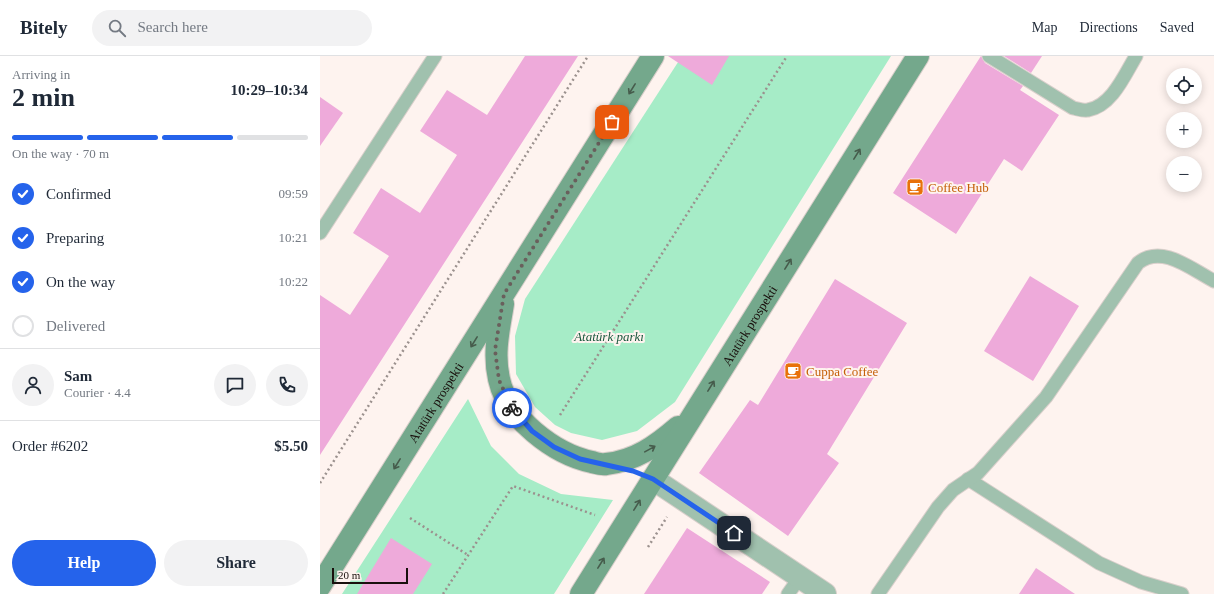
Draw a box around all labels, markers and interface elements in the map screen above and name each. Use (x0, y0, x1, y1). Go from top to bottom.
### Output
search box (92, 10, 372, 46)
text: Bitely (20, 17, 68, 38)
icon: search (106, 17, 128, 39)
text: Search here (138, 19, 208, 35)
text: Map (1032, 20, 1057, 35)
text: Directions (1079, 20, 1138, 35)
text: Saved (1160, 20, 1194, 35)
text: Arriving in (12, 67, 70, 82)
map controls (1166, 68, 1202, 192)
button: locate (1166, 68, 1202, 104)
text: 10:29–10:34 (231, 82, 308, 98)
text: 2 min (12, 83, 75, 112)
one-way arrow (628, 83, 636, 94)
pin (595, 105, 629, 139)
icon: bag (601, 111, 623, 133)
button: + (1166, 112, 1202, 148)
text: On the way · 70 m (12, 146, 109, 161)
one-way arrow (853, 148, 861, 160)
button: − (1166, 156, 1202, 192)
cafe icon: Coffee Hub (905, 177, 925, 197)
place label: Coffee Hub (928, 180, 989, 195)
icon: check (12, 183, 34, 205)
text: Confirmed (46, 186, 111, 202)
text: 09:59 (278, 186, 308, 201)
icon: check (12, 227, 34, 249)
text: Preparing (46, 230, 104, 246)
text: 10:21 (278, 230, 308, 245)
one-way arrow (784, 258, 792, 270)
icon: check (12, 271, 34, 293)
text: On the way (46, 274, 115, 290)
text: 10:22 (278, 274, 308, 289)
street label: Atatürk prospekti (719, 282, 780, 368)
text: Delivered (46, 318, 105, 334)
park label: Atatürk parkı (573, 329, 644, 344)
one-way arrow (470, 336, 478, 348)
street label: Atatürk prospekti (405, 359, 466, 445)
cafe icon: Cuppa Coffee (783, 361, 803, 381)
button: person (12, 364, 54, 406)
button: chat (214, 364, 256, 406)
button: phone (266, 364, 308, 406)
place label: Cuppa Coffee (806, 364, 879, 379)
text: Sam (64, 368, 92, 384)
one-way arrow (707, 381, 715, 392)
text: Courier · 4.4 (64, 385, 131, 400)
courier (492, 388, 532, 428)
icon: bike (501, 397, 523, 419)
text: Order #6202 (12, 438, 88, 454)
text: $5.50 (274, 438, 308, 454)
one-way arrow (644, 445, 656, 453)
one-way arrow (393, 458, 402, 469)
one-way arrow (633, 500, 641, 511)
pin (717, 516, 751, 550)
icon: home (723, 522, 745, 544)
button: Help (12, 540, 156, 586)
button: Share (164, 540, 308, 586)
one-way arrow (597, 557, 605, 568)
scale bar (332, 566, 408, 585)
text: 20 m (338, 569, 360, 581)

